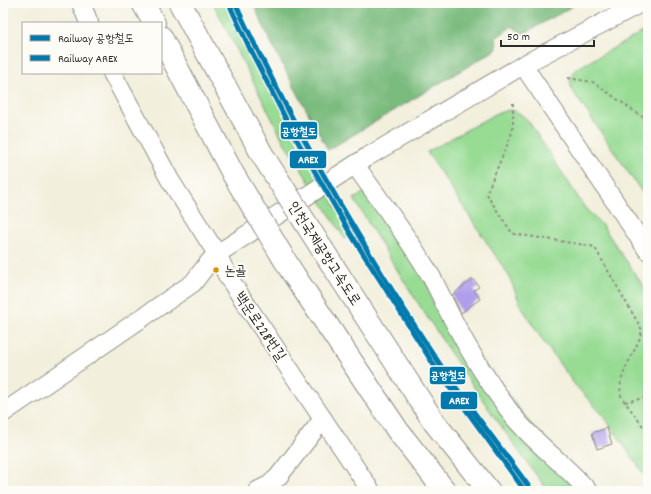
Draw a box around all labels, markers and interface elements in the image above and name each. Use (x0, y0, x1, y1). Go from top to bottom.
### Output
legend (22, 22, 162, 74)
scale bar (501, 22, 594, 48)
text: 50 m (507, 29, 530, 46)
text: Railway 공항철도 (58, 31, 134, 48)
text: Railway AREX (58, 51, 118, 68)
line badge: 공항철도 (280, 121, 318, 140)
text: 공항철도 (281, 125, 317, 141)
line badge: AREX (289, 150, 327, 169)
text: AREX (298, 153, 318, 169)
street label: 인천국제공항고속도로 (281, 197, 365, 311)
place label: 논골 (224, 262, 247, 282)
marker: 논골 (211, 265, 221, 275)
street label: 백운로228번길 (228, 288, 291, 366)
line badge: 공항철도 (429, 366, 466, 385)
text: 공항철도 (430, 369, 466, 385)
line badge: AREX (440, 391, 478, 410)
text: AREX (449, 394, 469, 410)

